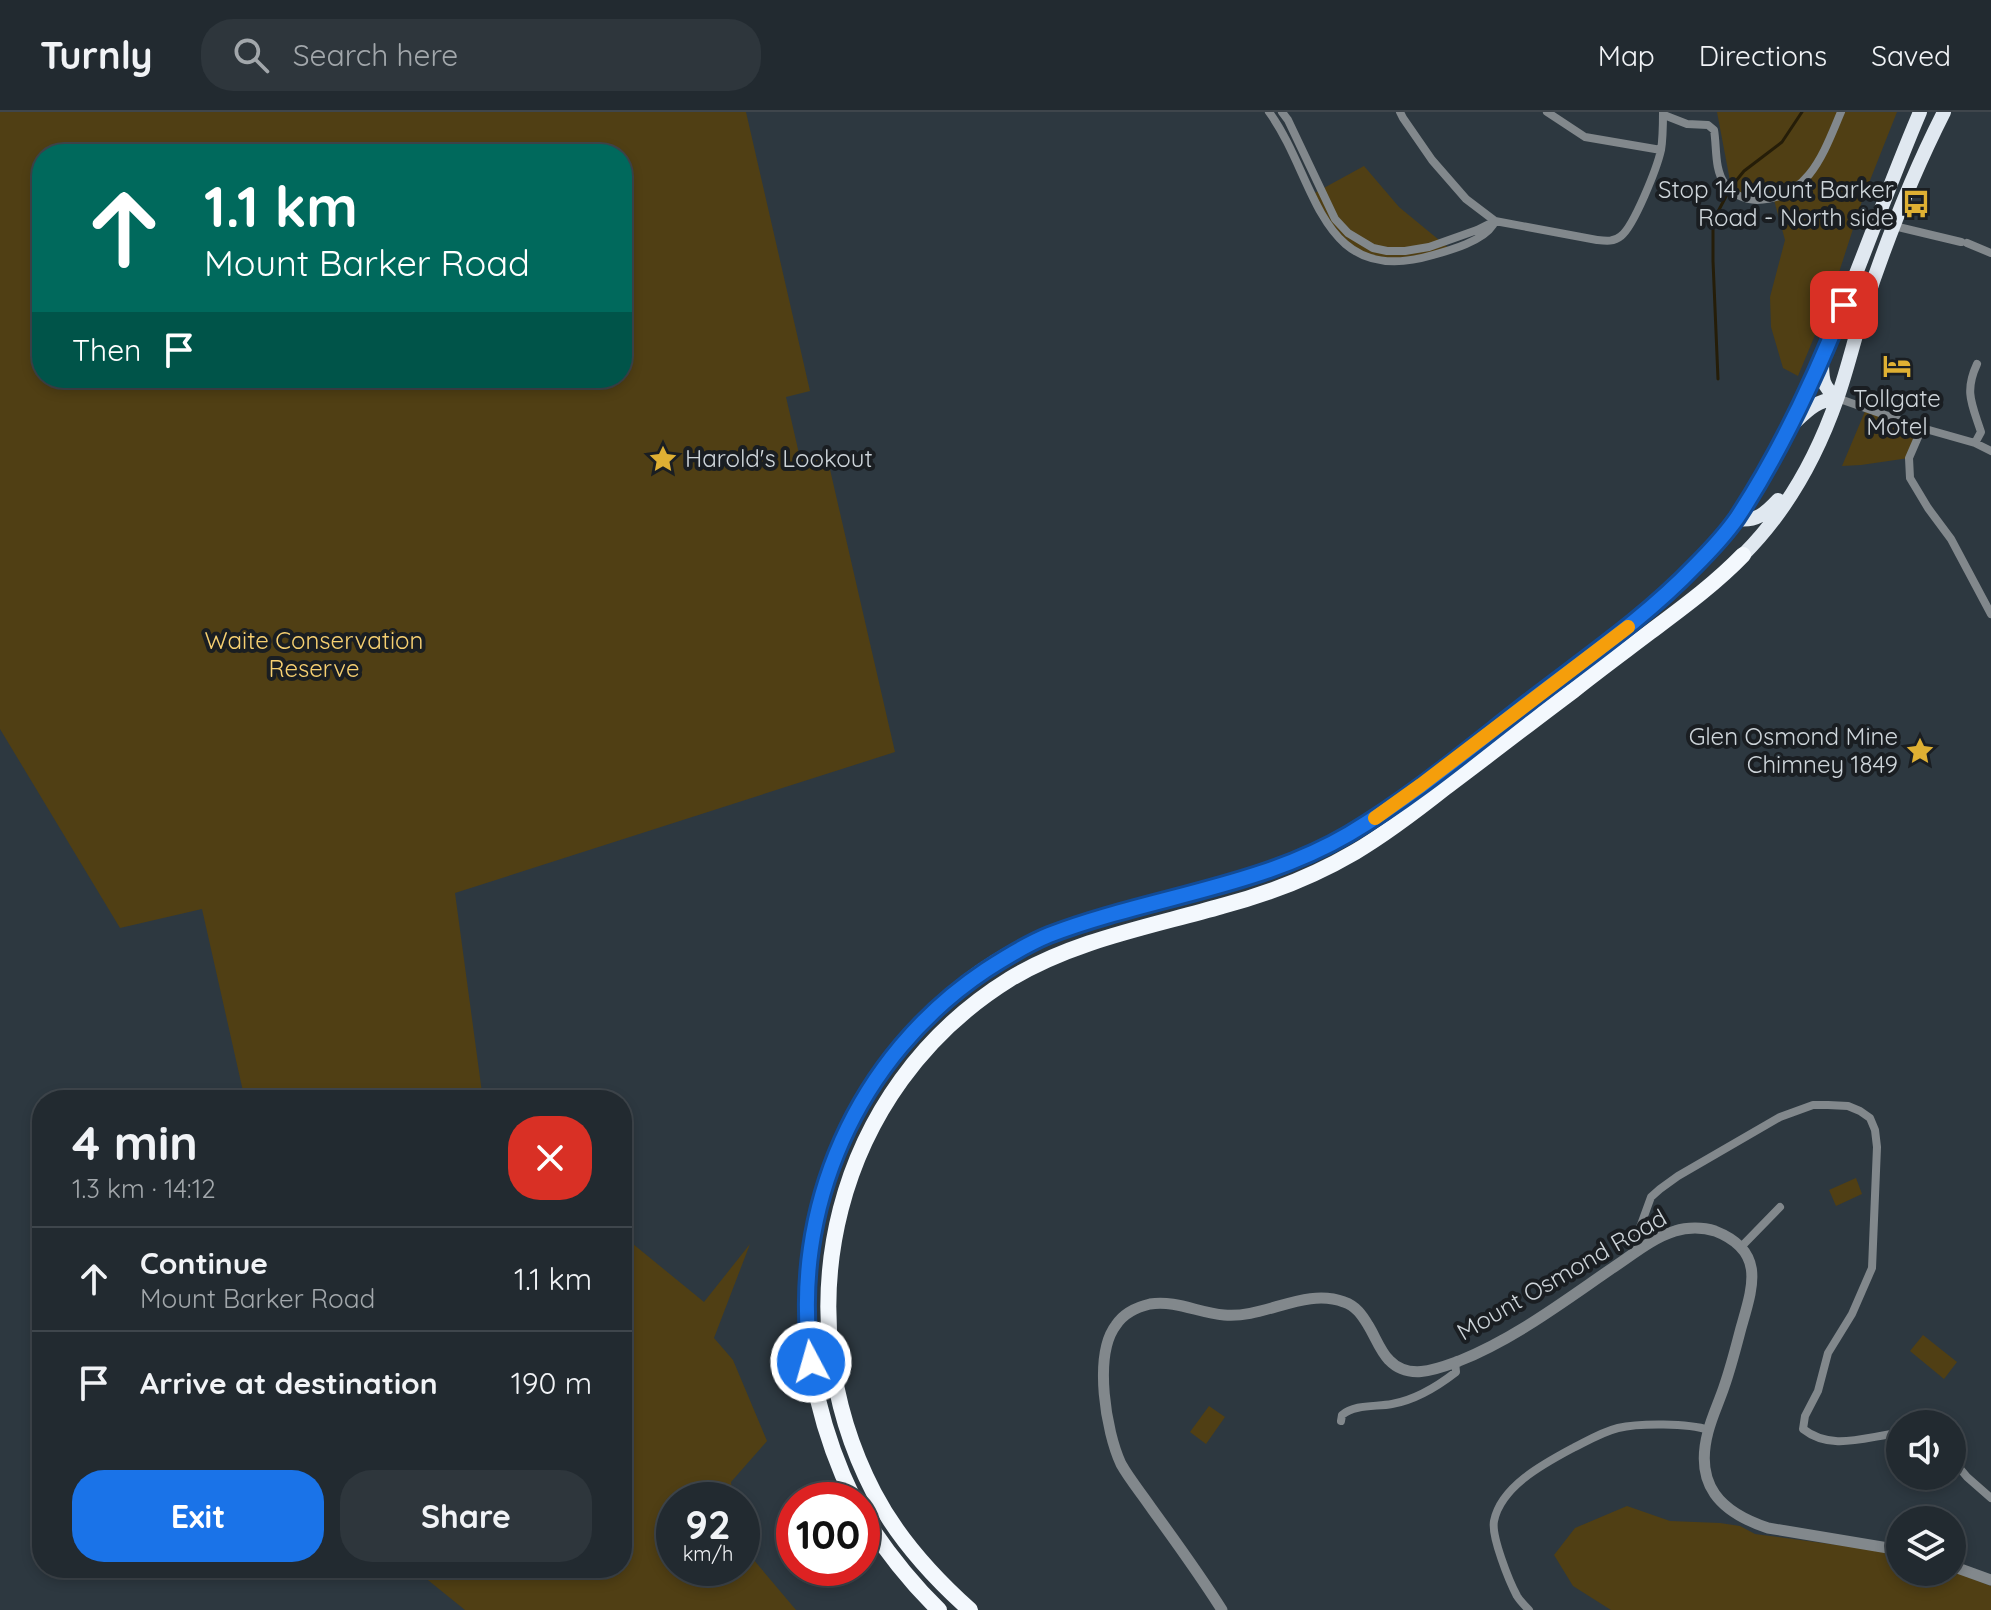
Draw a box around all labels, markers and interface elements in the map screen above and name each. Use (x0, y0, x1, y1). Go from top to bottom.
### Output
search box (201, 19, 761, 91)
text: Turnly (40, 31, 153, 79)
icon: search (229, 33, 273, 77)
text: Search here (293, 36, 458, 74)
text: Map (1598, 38, 1655, 73)
text: Directions (1699, 38, 1827, 73)
text: Saved (1871, 38, 1951, 73)
text: 1.1 km (204, 171, 358, 241)
place label: Stop 14 Mount Barker Road - North side (1658, 174, 1894, 232)
icon: ahead (72, 176, 176, 280)
bus stop icon: Stop 14 Mount Barker Road - North side (1901, 189, 1931, 219)
text: Mount Barker Road (204, 240, 530, 285)
pin (1810, 271, 1878, 339)
icon: arrive (1822, 283, 1866, 327)
icon: arrive (157, 328, 201, 372)
text: Then (72, 331, 141, 369)
hotel icon: Tollgate Motel (1882, 351, 1912, 381)
place label: Tollgate Motel (1853, 383, 1941, 441)
place label: Harold's Lookout (685, 443, 873, 473)
place icon: Harold's Lookout (648, 444, 678, 474)
park label: Waite Conservation Reserve (205, 625, 423, 683)
place label: Glen Osmond Mine Chimney 1849 (1689, 721, 1898, 779)
place icon: Glen Osmond Mine Chimney 1849 (1905, 736, 1935, 766)
text: 4 min (72, 1112, 198, 1172)
button: close (508, 1116, 592, 1200)
text: 1.3 km · 14:12 (72, 1172, 216, 1205)
street label: Mount Osmond Road (1451, 1202, 1672, 1346)
text: Continue (140, 1244, 268, 1282)
icon: ahead (72, 1257, 116, 1301)
text: 1.1 km (514, 1260, 592, 1298)
text: Mount Barker Road (140, 1282, 375, 1315)
position arrow (769, 1320, 853, 1404)
icon: arrive (72, 1361, 116, 1405)
text: Arrive at destination (140, 1364, 438, 1402)
text: 190 m (511, 1364, 592, 1402)
map controls (1886, 1410, 1966, 1586)
button: sound (1886, 1410, 1966, 1490)
button: Exit (72, 1470, 324, 1562)
button: Share (340, 1470, 592, 1562)
speed limit sign: 100 (776, 1482, 880, 1586)
text: 92 (685, 1499, 731, 1549)
button: layers (1886, 1506, 1966, 1586)
text: km/h (683, 1541, 733, 1566)

